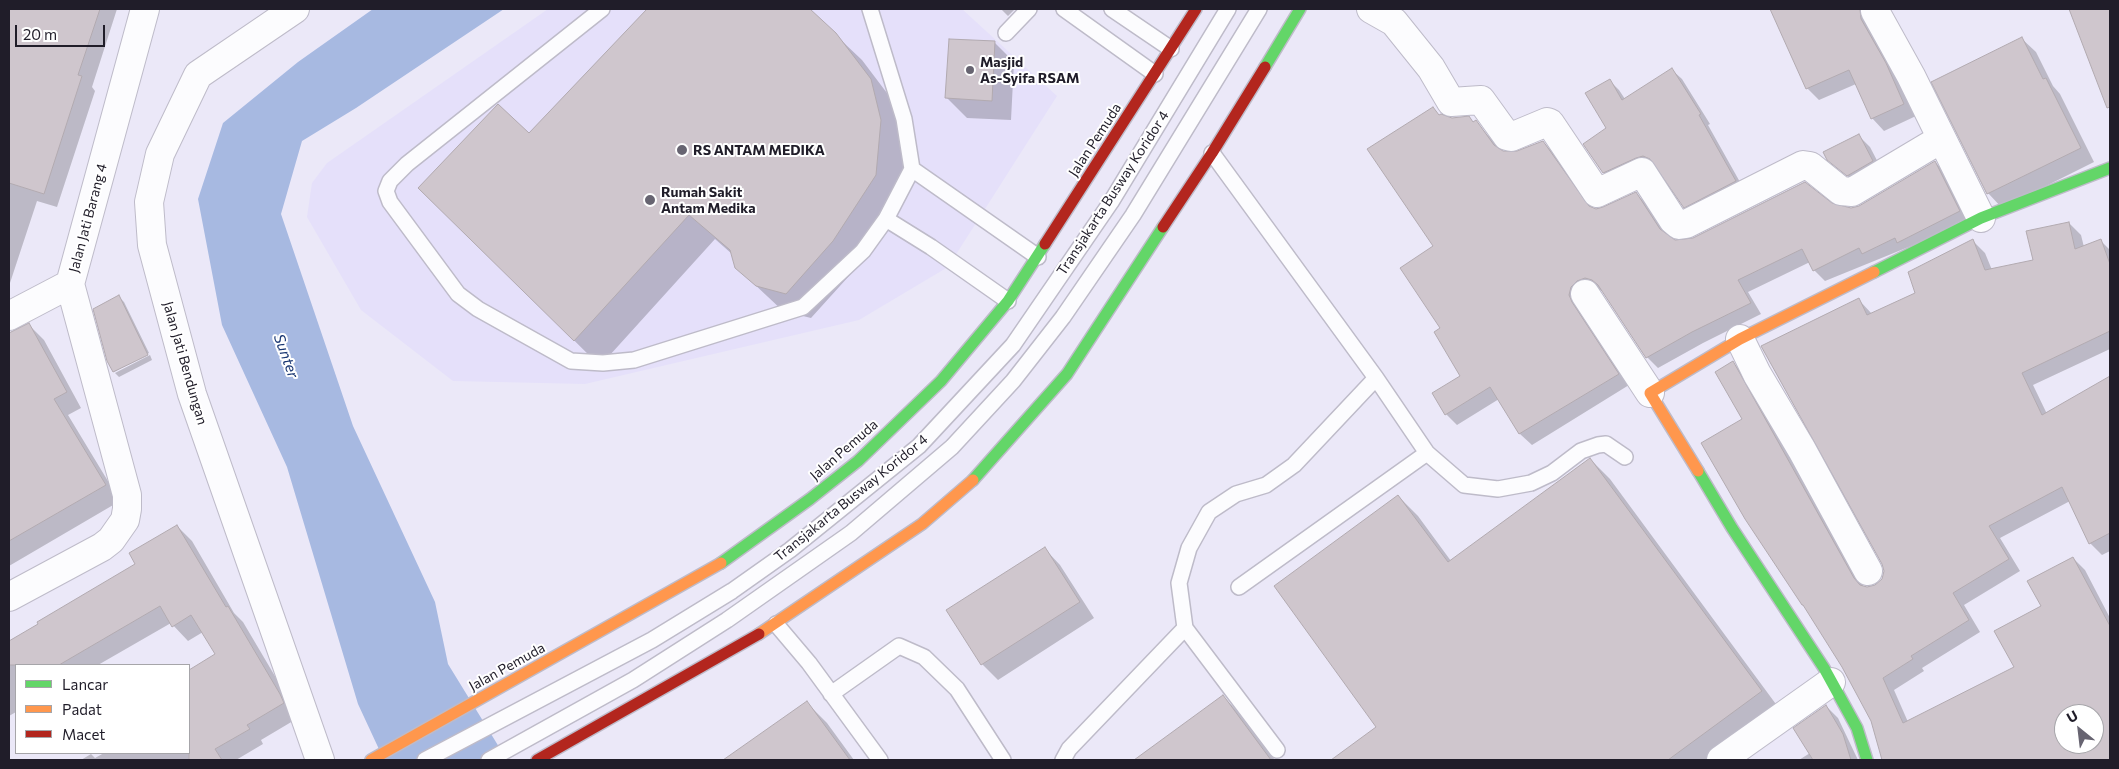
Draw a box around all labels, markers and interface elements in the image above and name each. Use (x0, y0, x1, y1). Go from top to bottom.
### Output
scale bar (18, 15, 108, 47)
text: 20 m (23, 25, 57, 43)
place label: Masjid As-Syifa RSAM (980, 54, 1079, 86)
marker: Masjid As-Syifa RSAM (964, 64, 976, 76)
street label: Jalan Pemuda (1065, 100, 1125, 180)
street label: Transjakarta Busway Koridor 4 (1053, 108, 1173, 278)
place label: RS ANTAM MEDIKA (693, 142, 825, 158)
marker: RS ANTAM MEDIKA (675, 143, 689, 157)
street label: Jalan Jati Barang 4 (65, 162, 111, 274)
place label: Rumah Sakit Antam Medika (661, 184, 756, 216)
marker: Rumah Sakit Antam Medika (643, 193, 657, 207)
street label: Jalan Jati Bendungan (159, 299, 211, 427)
water label: Sunter (270, 331, 302, 381)
street label: Jalan Pemuda (807, 416, 881, 484)
street label: Transjakarta Busway Koridor 4 (771, 431, 931, 565)
street label: Jalan Pemuda (466, 639, 548, 695)
legend (15, 664, 190, 754)
text: Lancar (62, 675, 108, 693)
text: Padat (62, 700, 102, 718)
north arrow (2054, 704, 2104, 754)
text: U (2063, 706, 2081, 726)
text: Macet (62, 725, 105, 743)

